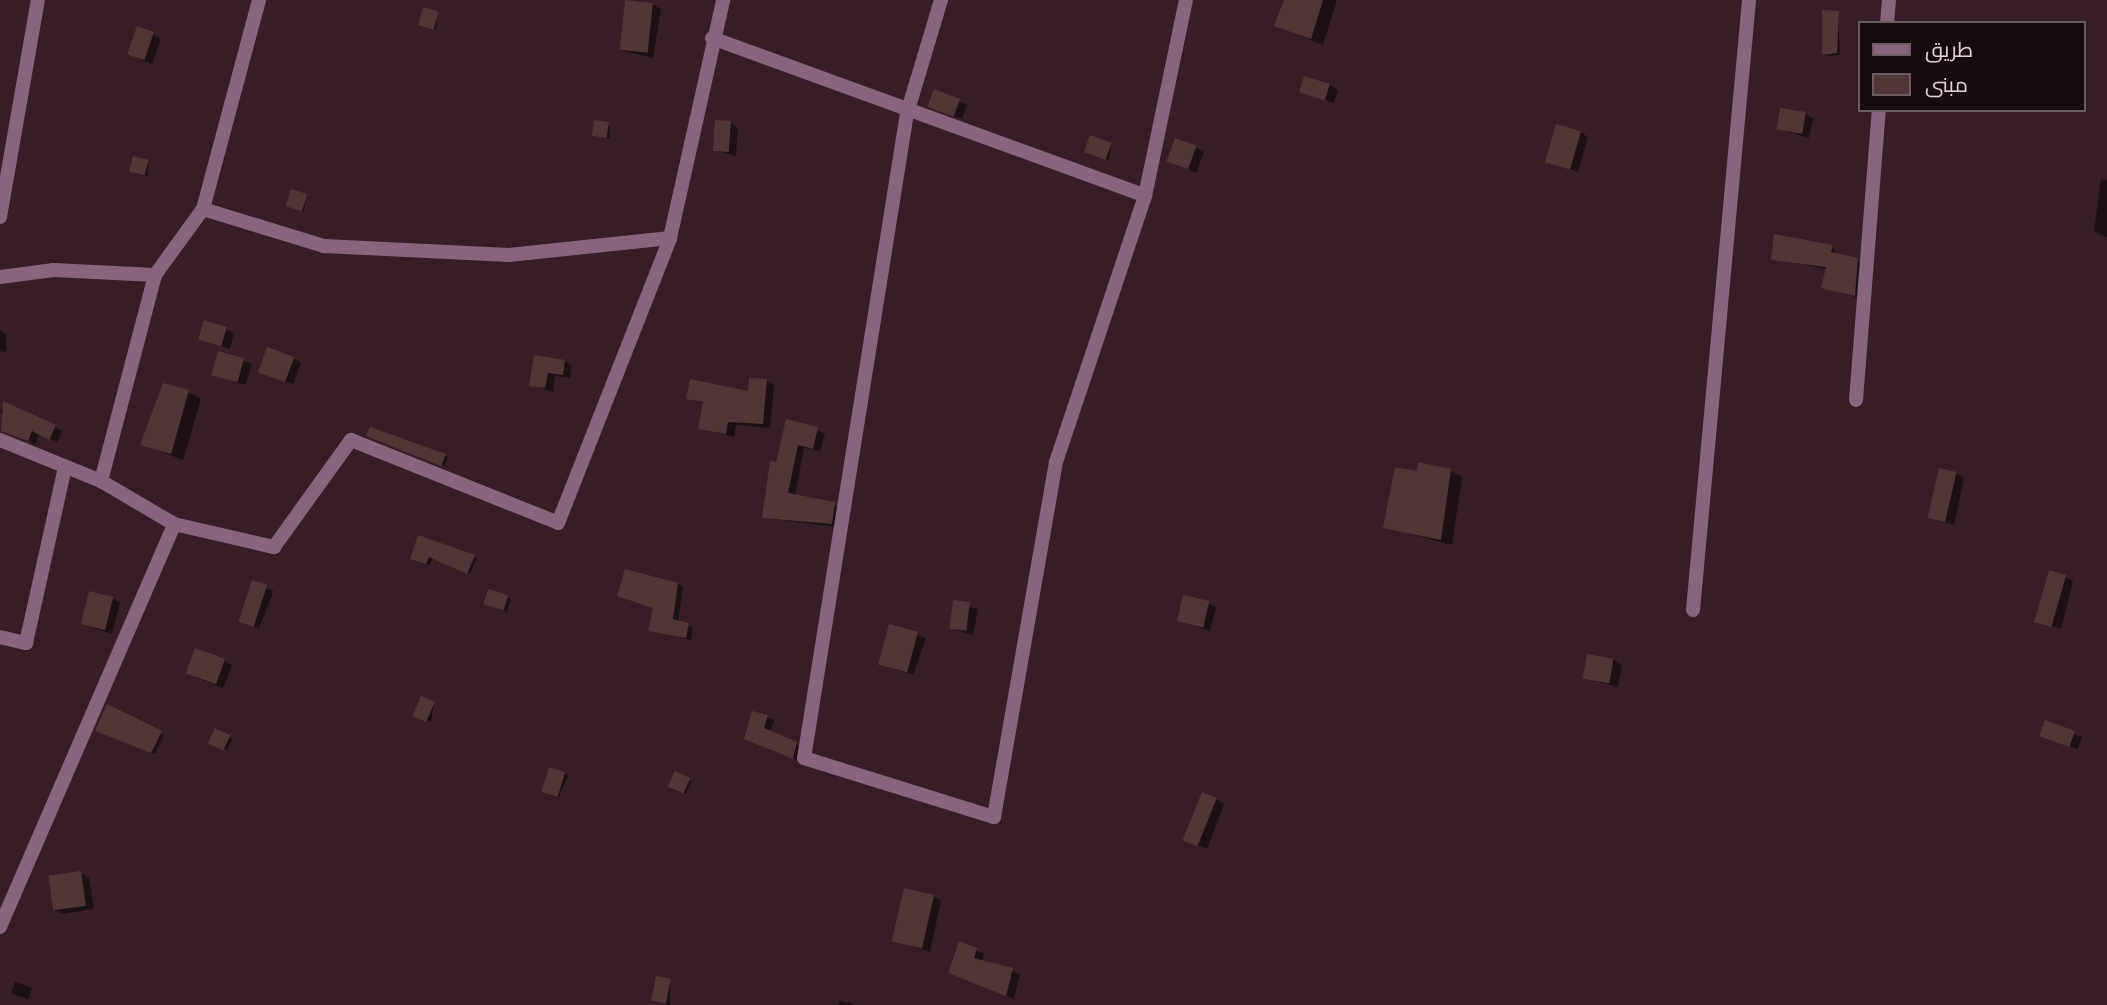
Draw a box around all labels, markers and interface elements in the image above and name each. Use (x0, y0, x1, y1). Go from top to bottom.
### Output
legend (1858, 21, 2086, 112)
text: طريق (1925, 38, 1973, 65)
text: مبنى (1925, 73, 1968, 100)

